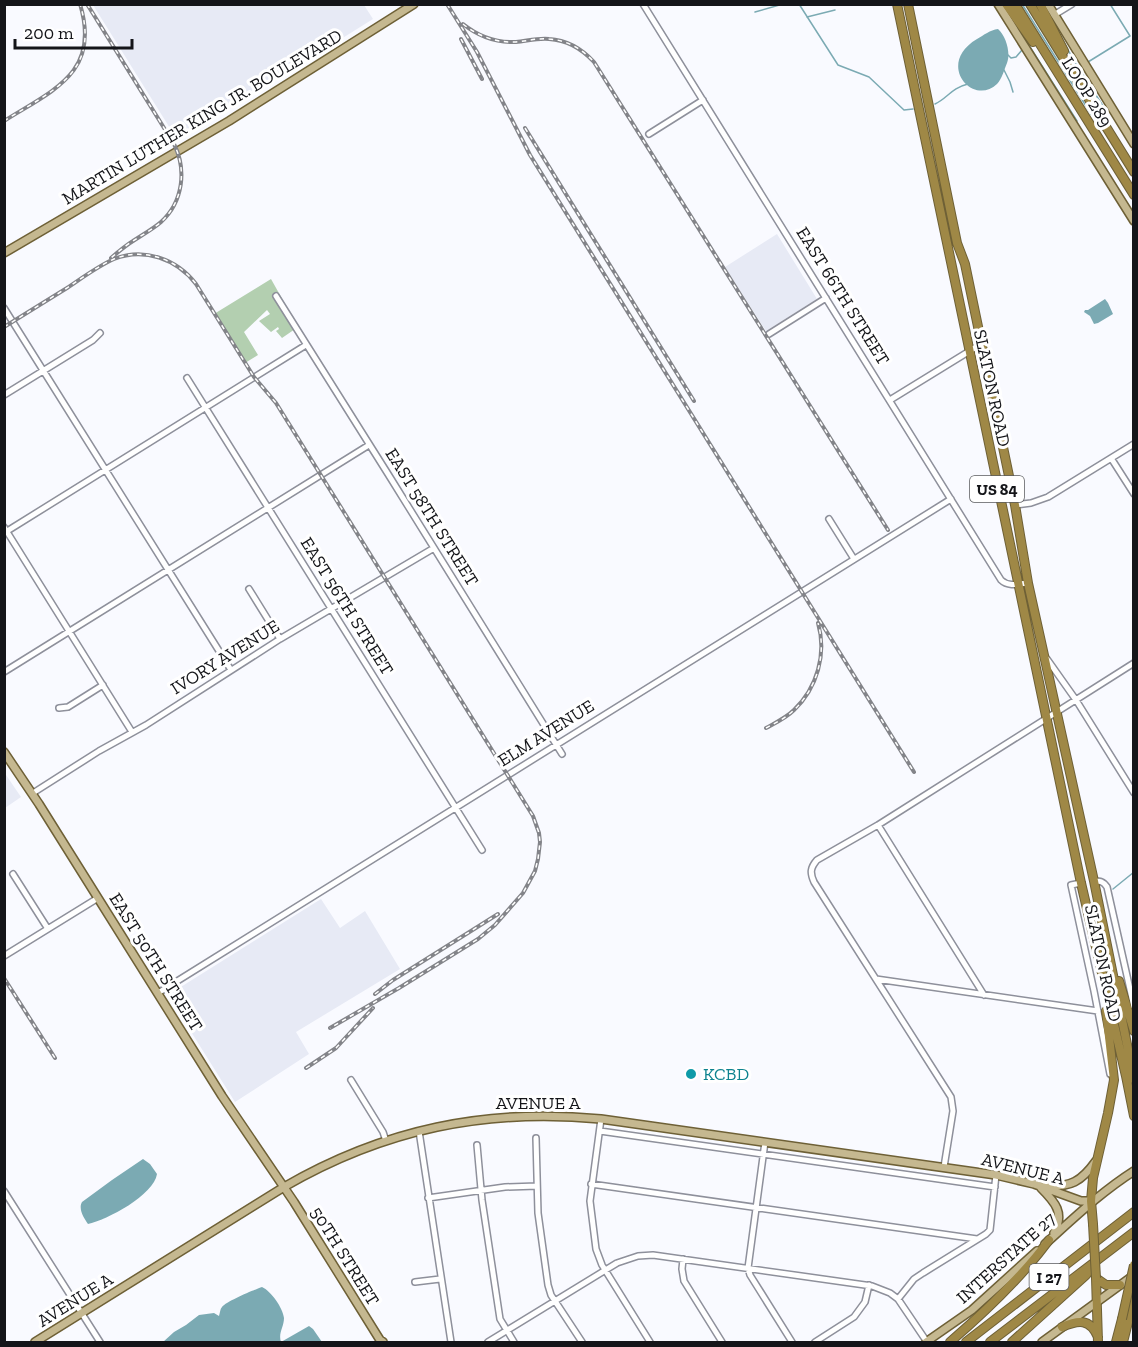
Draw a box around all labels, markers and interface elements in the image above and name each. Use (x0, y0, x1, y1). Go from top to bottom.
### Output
scale bar (15, 12, 132, 50)
text: 200 m (24, 22, 74, 44)
street label: MARTIN LUTHER KING JR. BOULEVARD (58, 24, 346, 210)
street label: LOOP 289 (1057, 53, 1117, 131)
street label: EAST 66TH STREET (792, 223, 894, 369)
street label: SLATON ROAD (969, 327, 1015, 449)
street label: EAST 58TH STREET (381, 444, 483, 590)
road number: US 84 (970, 476, 1024, 502)
street label: EAST 56TH STREET (296, 533, 398, 679)
street label: IVORY AVENUE (167, 615, 283, 699)
street label: ELM AVENUE (494, 695, 598, 771)
street label: EAST 50TH STREET (104, 889, 208, 1035)
street label: SLATON ROAD (1080, 902, 1126, 1024)
place label: KCBD (703, 1063, 749, 1085)
marker: KCBD (684, 1067, 698, 1081)
street label: AVENUE A (496, 1092, 581, 1114)
street label: AVENUE A (979, 1148, 1067, 1190)
street label: 50TH STREET (306, 1203, 384, 1309)
street label: INTERSTATE 27 (952, 1207, 1061, 1308)
road number: I 27 (1030, 1264, 1068, 1290)
street label: AVENUE A (33, 1268, 117, 1332)

